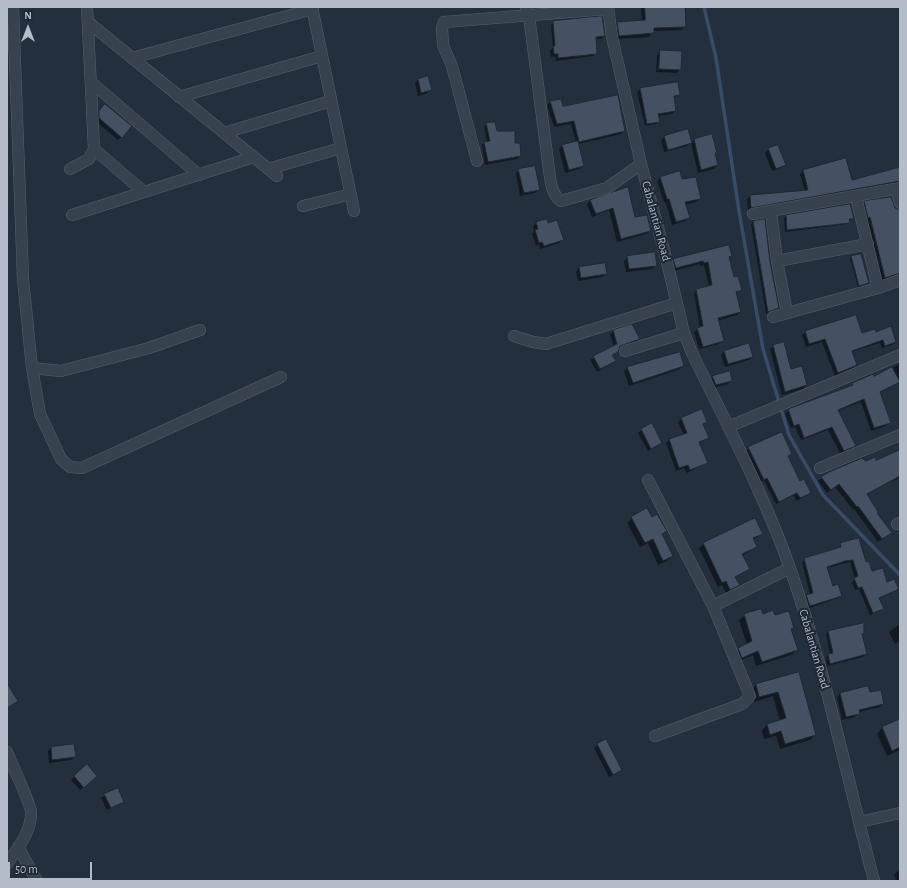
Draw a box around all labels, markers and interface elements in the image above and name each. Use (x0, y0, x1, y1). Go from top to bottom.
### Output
north arrow (8, 8, 48, 48)
text: N (24, 10, 32, 21)
street label: Cabalantian Road (638, 179, 674, 263)
street label: Cabalantian Road (796, 607, 832, 691)
scale bar (10, 854, 94, 880)
text: 50 m (15, 863, 38, 875)

